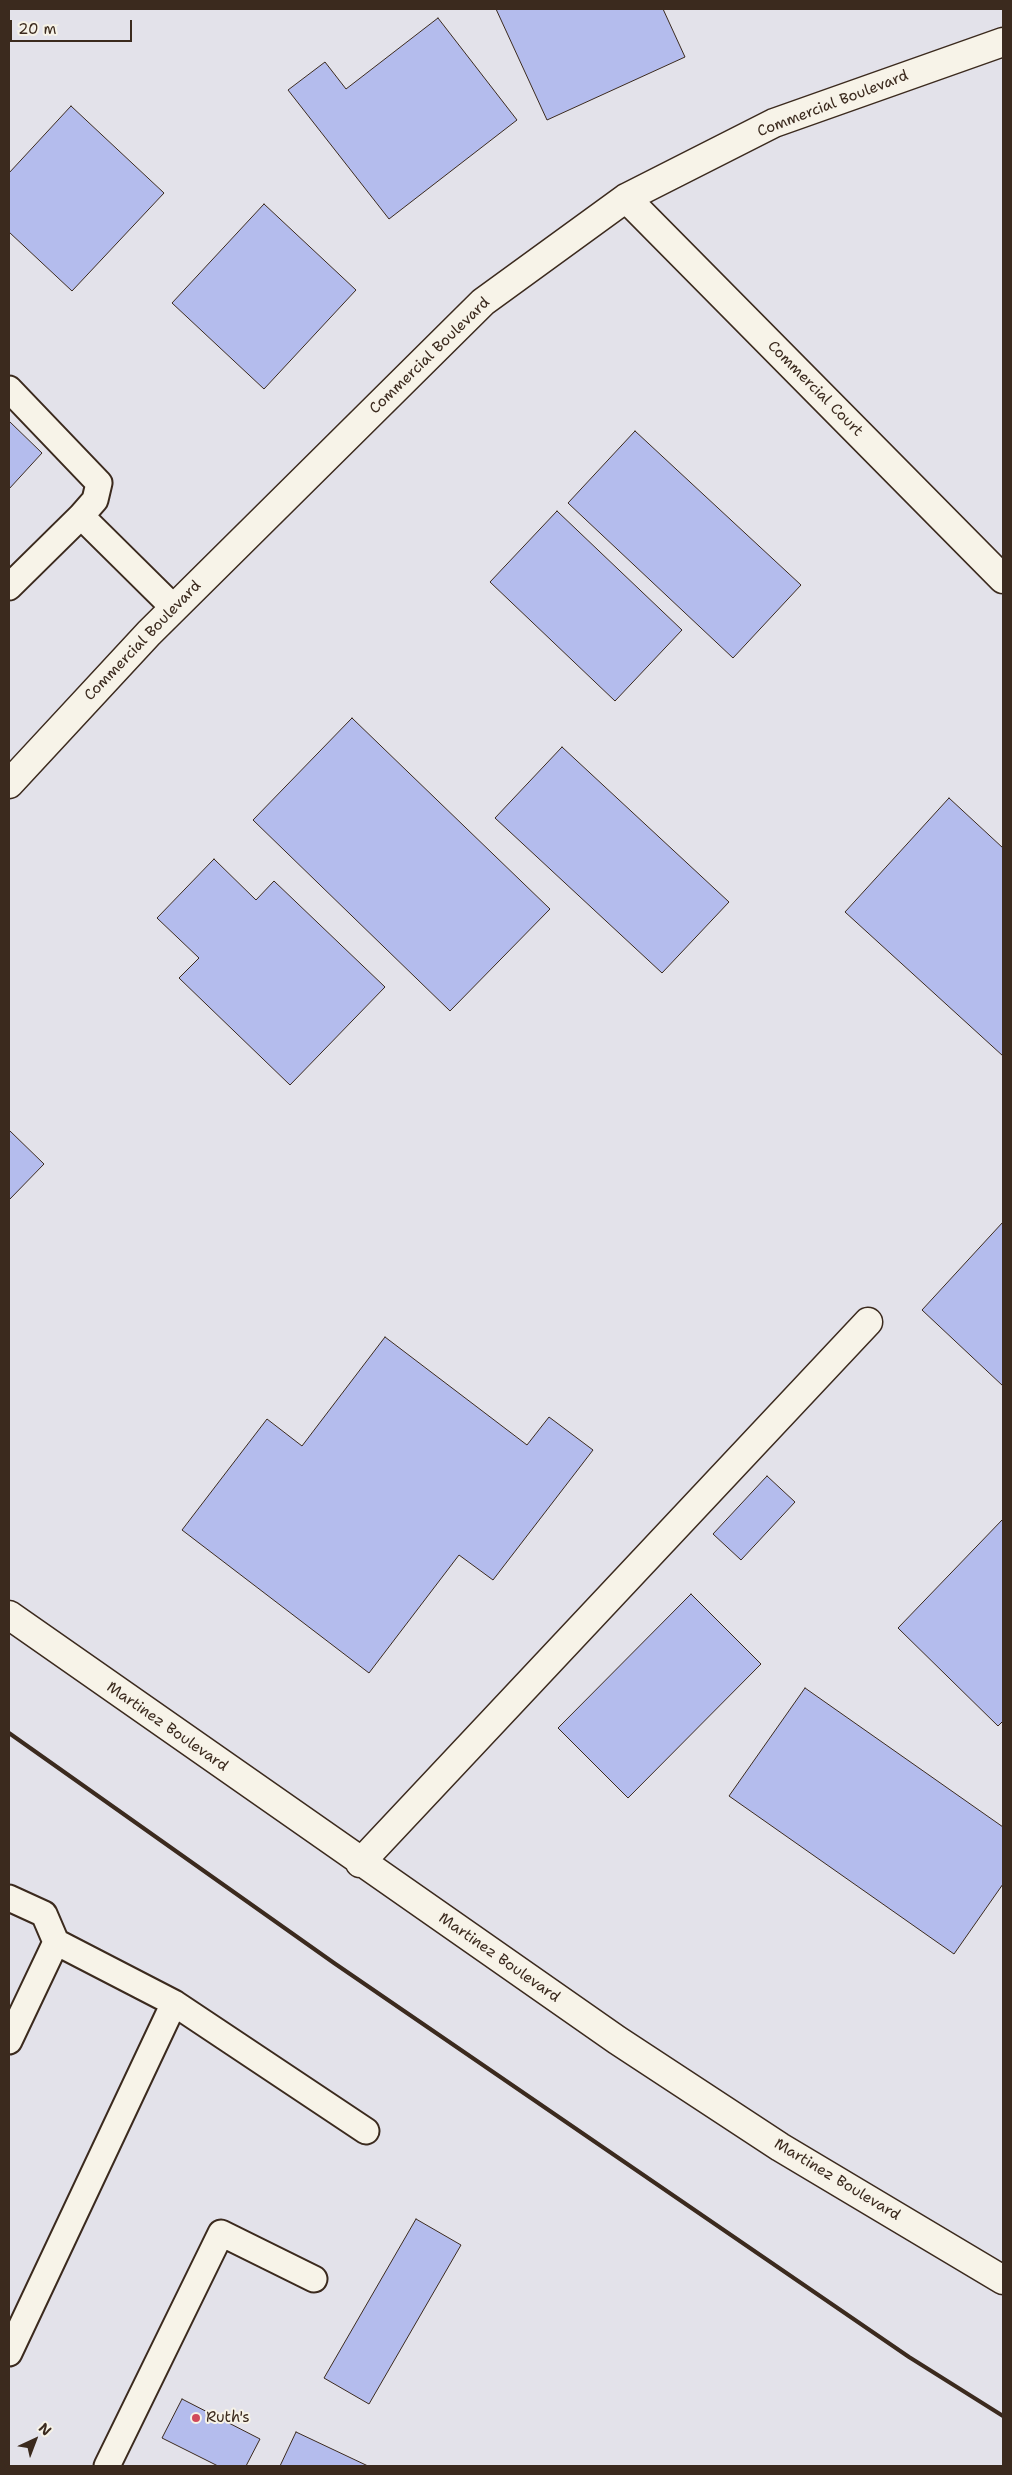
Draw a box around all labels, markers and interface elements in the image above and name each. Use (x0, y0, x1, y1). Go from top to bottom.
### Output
scale bar (12, 10, 135, 42)
text: 20 m (18, 19, 57, 39)
street label: Commercial Boulevard (755, 67, 911, 141)
street label: Commercial Boulevard (366, 294, 494, 418)
street label: Commercial Court (763, 337, 867, 441)
street label: Commercial Boulevard (81, 577, 205, 705)
street label: Martinez Boulevard (103, 1678, 231, 1776)
street label: Martinez Boulevard (435, 1909, 563, 2007)
street label: Martinez Boulevard (771, 2135, 903, 2225)
place label: Ruth's (206, 2409, 250, 2427)
marker: Ruth's (190, 2412, 202, 2424)
north arrow (10, 2415, 60, 2465)
text: N (35, 2419, 55, 2439)

